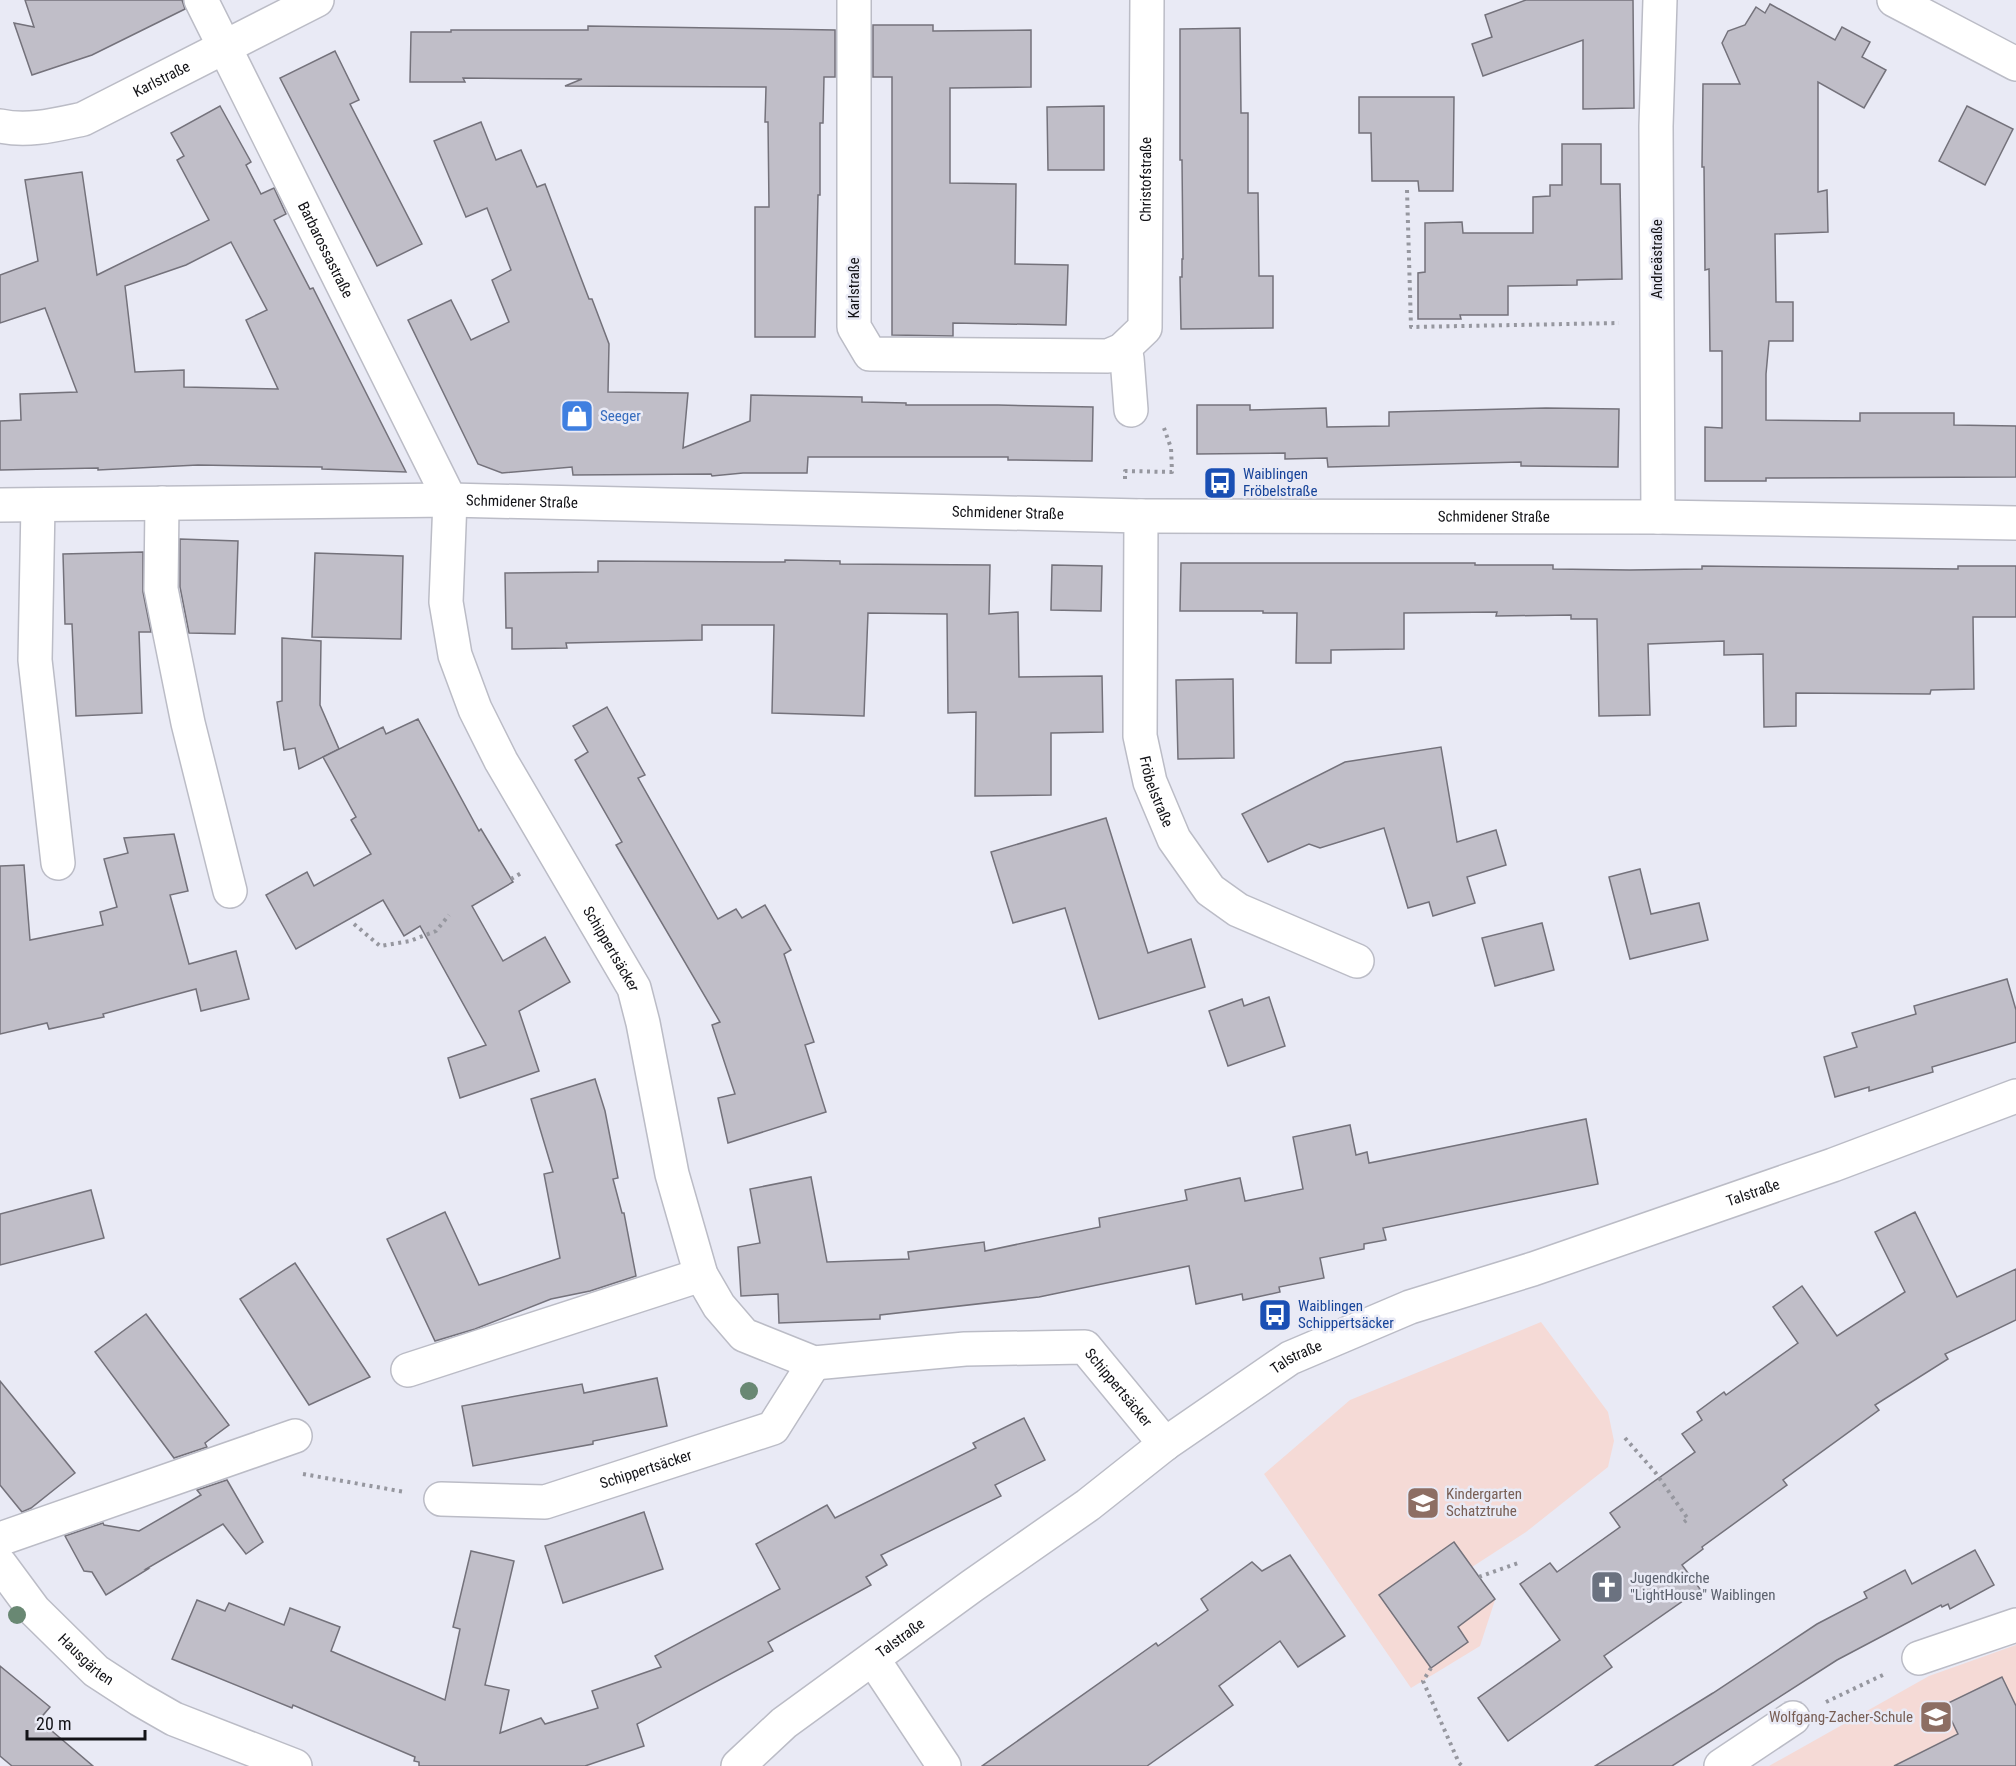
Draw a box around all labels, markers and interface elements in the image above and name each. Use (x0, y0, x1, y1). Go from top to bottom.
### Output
street label: Karlstraße (130, 57, 193, 101)
street label: Christofstraße (1137, 137, 1155, 222)
street label: Barbarossastraße (294, 199, 357, 301)
street label: Andreästraße (1648, 219, 1666, 299)
street label: Karlstraße (845, 258, 863, 318)
shop icon: Seeger (559, 398, 595, 434)
place label: Seeger (600, 407, 641, 425)
bus stop icon: Waiblingen Fröbelstraße (1202, 465, 1238, 501)
place label: Waiblingen Fröbelstraße (1243, 465, 1317, 500)
street label: Schmidener Straße (466, 491, 578, 512)
street label: Schmidener Straße (952, 503, 1064, 523)
street label: Schmidener Straße (1438, 508, 1550, 526)
street label: Fröbelstraße (1136, 754, 1177, 830)
street label: Schippertsäcker (579, 903, 643, 993)
street label: Talstraße (1724, 1175, 1782, 1210)
bus stop icon: Waiblingen Schippertsäcker (1257, 1297, 1293, 1333)
place label: Waiblingen Schippertsäcker (1298, 1297, 1394, 1332)
street label: Talstraße (1267, 1337, 1324, 1378)
street label: Schippertsäcker (1081, 1345, 1156, 1431)
street label: Schippertsäcker (597, 1446, 695, 1493)
school or university icon: Kindergarten Schatztruhe (1405, 1485, 1441, 1521)
place label: Kindergarten Schatztruhe (1446, 1485, 1522, 1520)
church icon: Jugendkirche "LightHouse" Waiblingen (1589, 1569, 1625, 1605)
place label: Jugendkirche "LightHouse" Waiblingen (1630, 1569, 1776, 1604)
street label: Talstraße (873, 1615, 928, 1662)
street label: Hausgärten (54, 1630, 117, 1689)
school or university icon: Wolfgang-Zacher-Schule (1918, 1699, 1954, 1735)
scale bar (27, 1703, 146, 1741)
place label: Wolfgang-Zacher-Schule (1769, 1708, 1913, 1726)
text: 20 m (36, 1713, 71, 1734)

